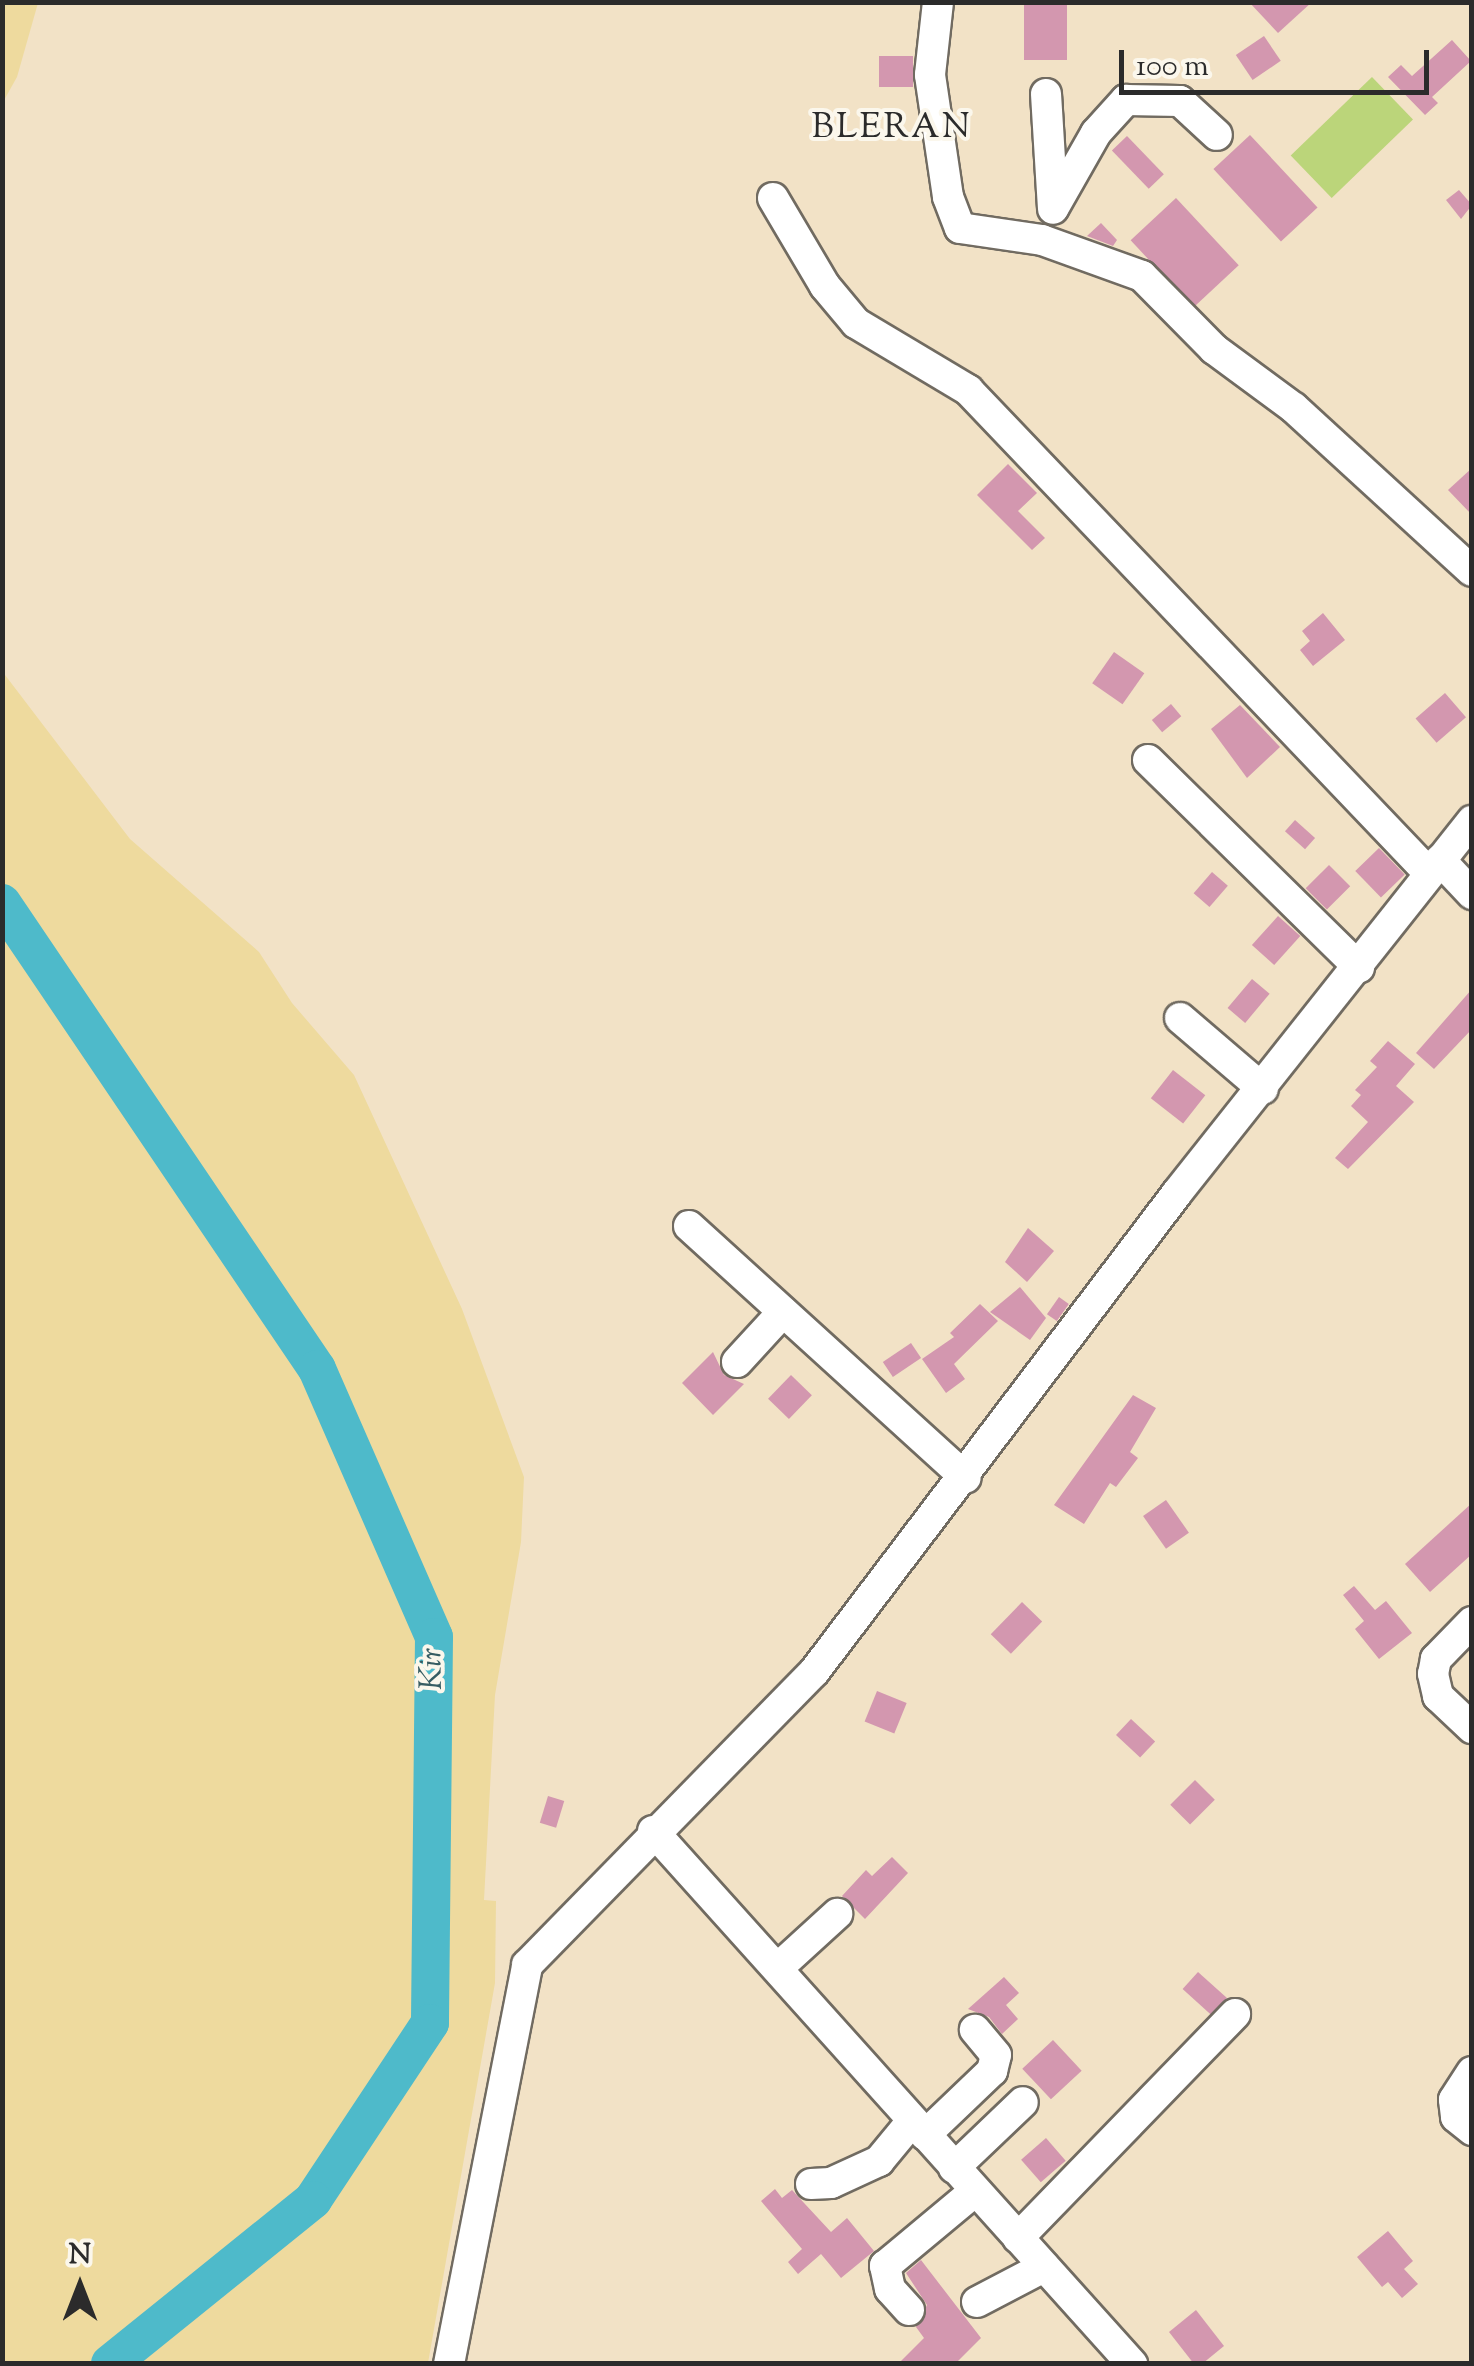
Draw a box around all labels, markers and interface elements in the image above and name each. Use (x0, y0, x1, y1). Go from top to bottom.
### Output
scale bar (1124, 30, 1434, 92)
text: 100 m (1136, 46, 1209, 89)
district label: BLERAN (812, 108, 972, 150)
water label: Kir (413, 1648, 453, 1690)
north arrow (30, 2236, 130, 2336)
text: N (69, 2236, 91, 2276)

